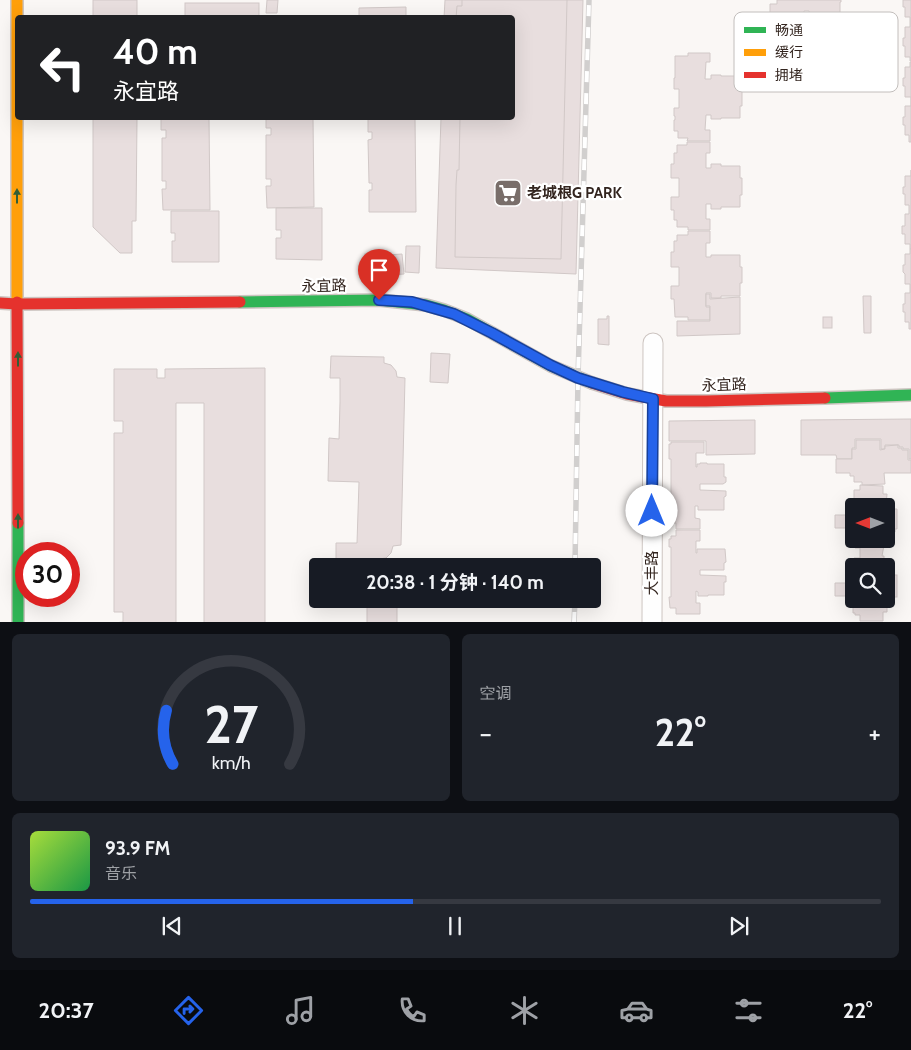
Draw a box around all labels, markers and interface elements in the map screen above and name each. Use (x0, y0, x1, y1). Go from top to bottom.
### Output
legend (734, 12, 898, 92)
text: 畅通 (775, 21, 803, 39)
text: 40 m (113, 30, 198, 73)
icon: left (30, 35, 95, 100)
text: 缓行 (775, 43, 803, 61)
text: 拥堵 (775, 66, 803, 84)
text: 永宜路 (113, 78, 179, 105)
supermarket icon: 老城根G PARK (493, 178, 523, 208)
place label: 老城根G PARK (527, 184, 622, 202)
one-way arrow (13, 188, 21, 204)
pin (358, 249, 400, 300)
icon: arrive (365, 256, 393, 284)
street label: 永宜路 (301, 277, 347, 295)
one-way arrow (14, 351, 22, 367)
street label: 永宜路 (701, 375, 747, 395)
position arrow (625, 484, 677, 536)
north arrow (845, 498, 895, 548)
map controls (845, 498, 895, 608)
one-way arrow (14, 513, 22, 529)
speed limit sign: 30 (15, 542, 80, 607)
street label: 大丰路 (643, 550, 661, 596)
button: search (845, 558, 895, 608)
text: 20:38 · 1 分钟 · 140 m (366, 571, 544, 594)
text: 空调 (480, 684, 512, 703)
text: 27 (204, 693, 258, 756)
text: 22° (655, 709, 706, 756)
text: − (480, 716, 492, 750)
text: + (869, 716, 881, 750)
text: km/h (211, 752, 250, 773)
text: 93.9 FM (105, 837, 170, 860)
text: 音乐 (105, 864, 137, 883)
icon: previous (158, 912, 186, 940)
icon: pause (441, 912, 469, 940)
icon: next (725, 912, 753, 940)
icon: directions (171, 993, 206, 1028)
icon: music (283, 993, 318, 1028)
icon: phone (395, 993, 430, 1028)
icon: climate (507, 993, 542, 1028)
icon: car (619, 993, 654, 1028)
icon: filters (731, 993, 766, 1028)
text: 20:37 (39, 997, 94, 1024)
text: 22° (843, 997, 872, 1024)

